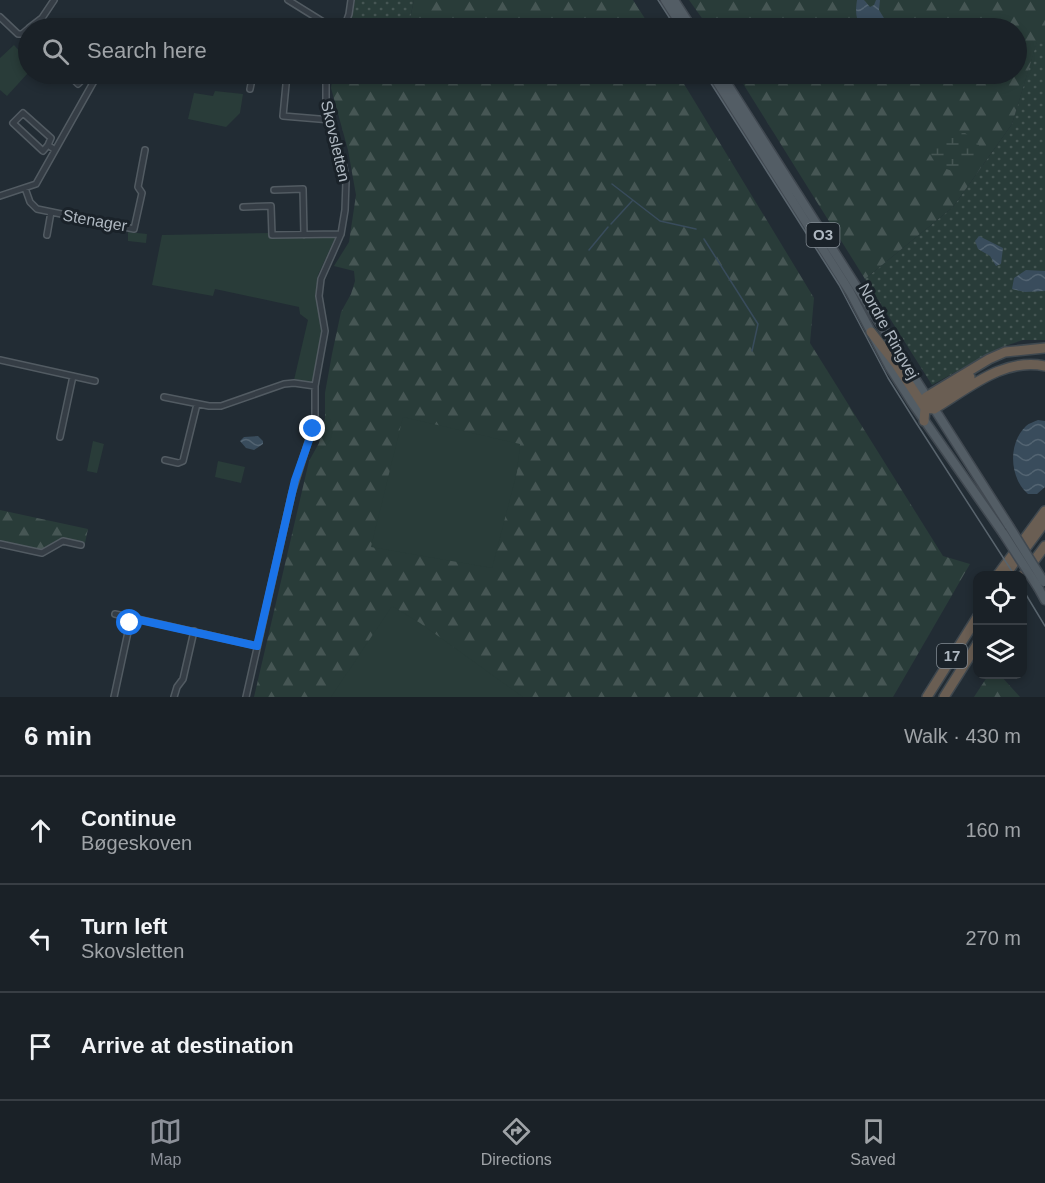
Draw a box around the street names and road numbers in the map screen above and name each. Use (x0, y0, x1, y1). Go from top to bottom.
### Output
street label: Skovsletten (318, 99, 353, 183)
street label: Stenager (61, 206, 129, 235)
road number: O3 (806, 223, 840, 247)
street label: Nordre Ringvej (855, 280, 922, 382)
road number: 17 (937, 644, 967, 668)

